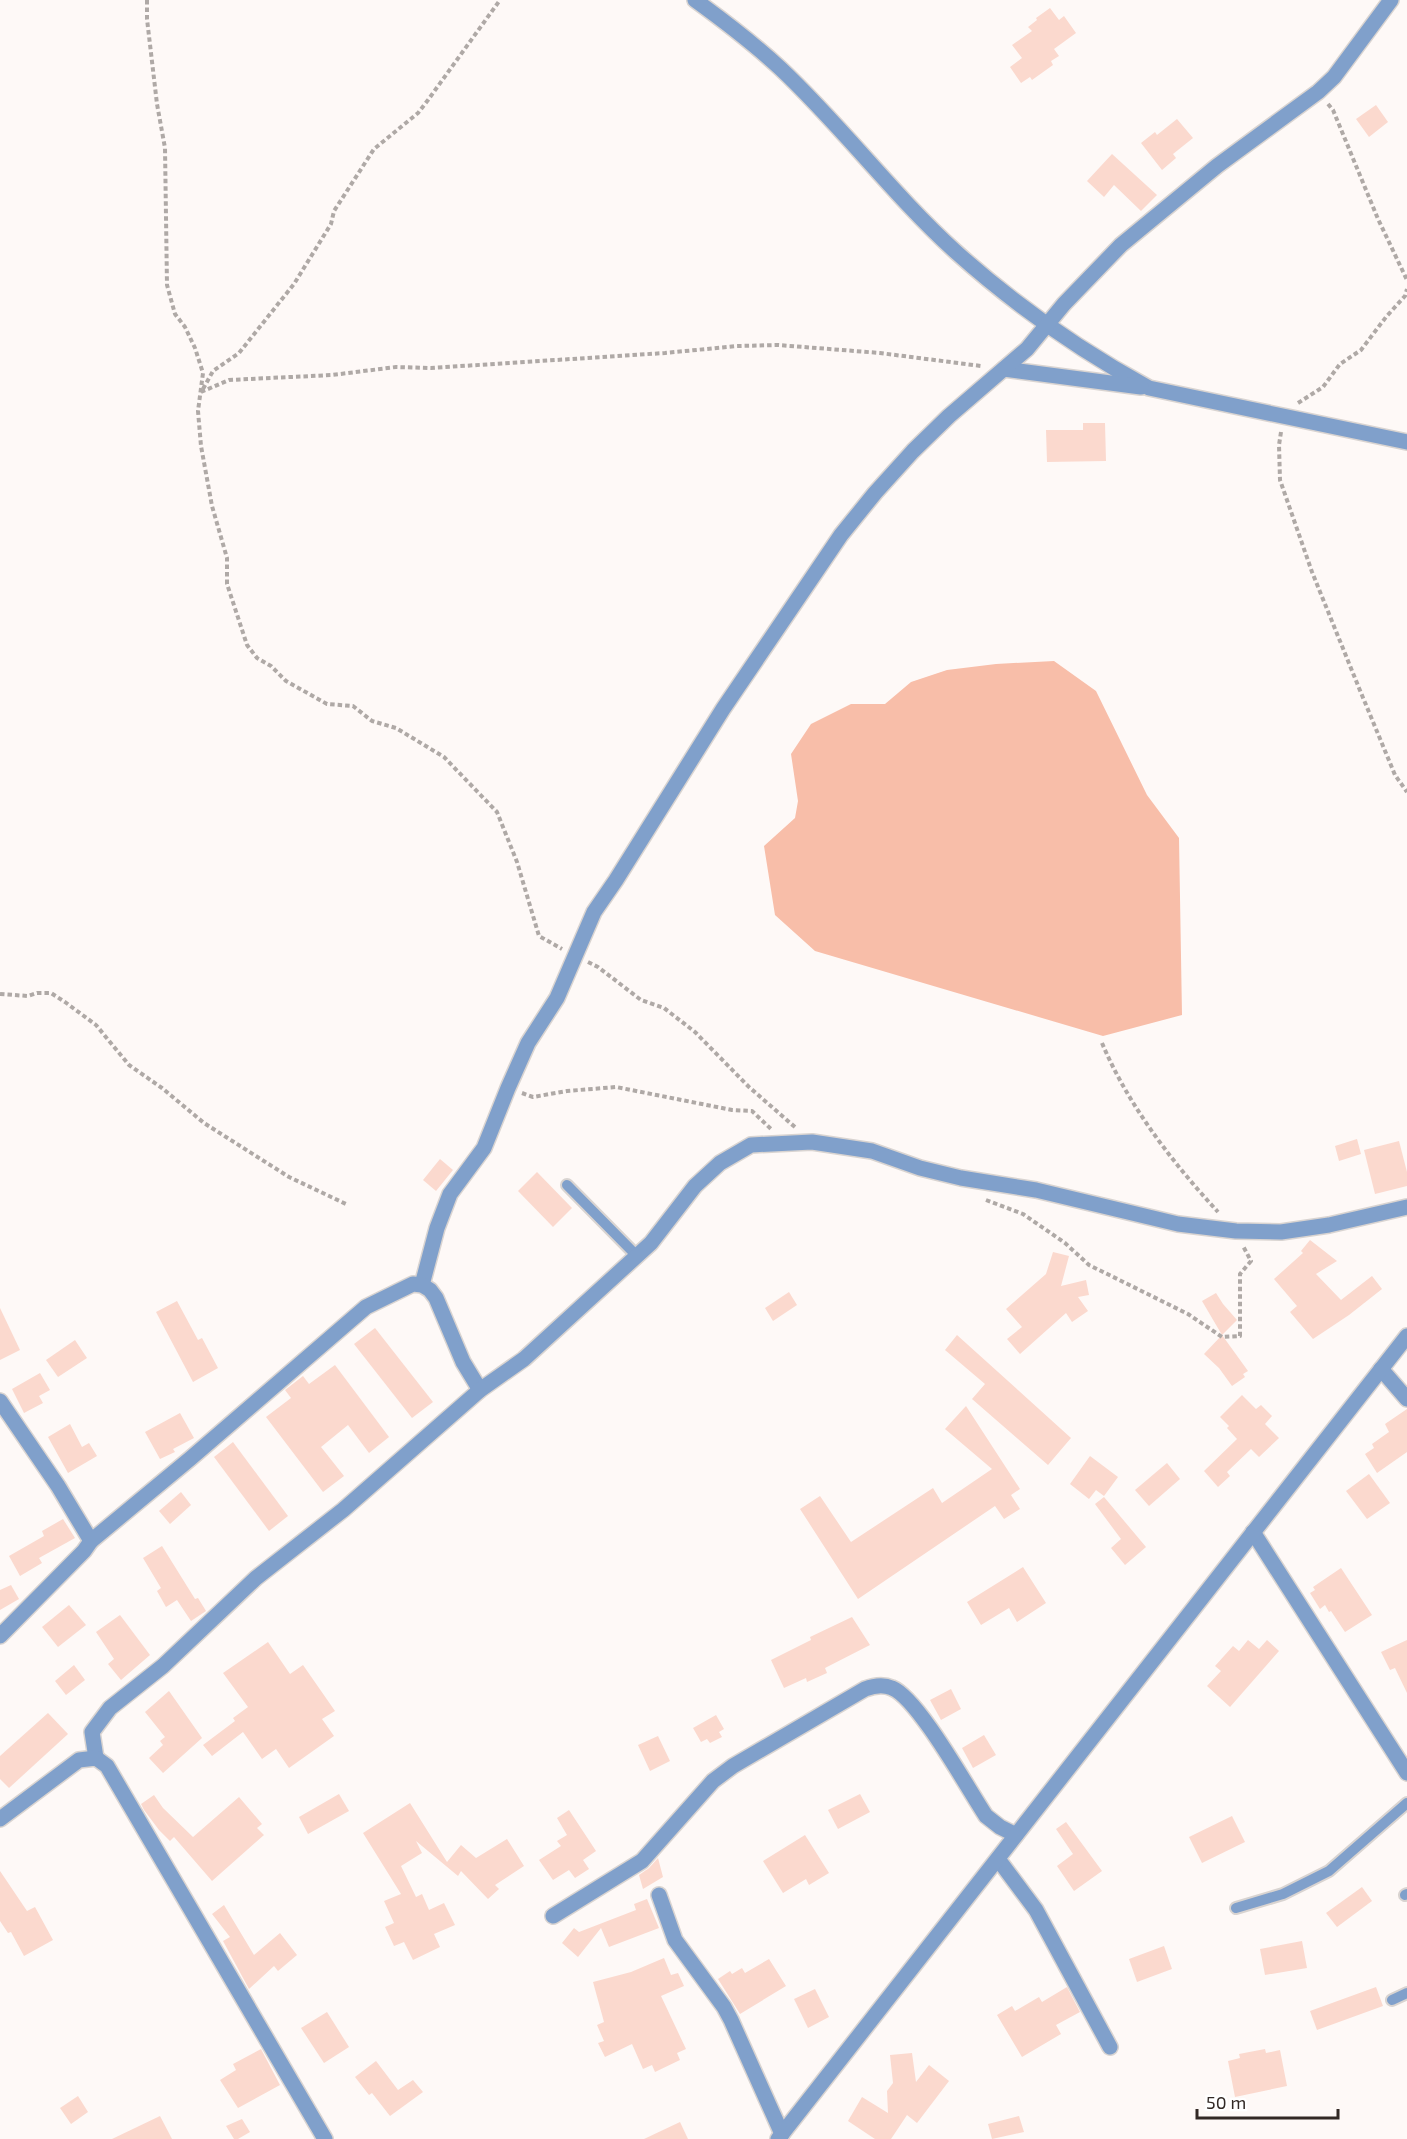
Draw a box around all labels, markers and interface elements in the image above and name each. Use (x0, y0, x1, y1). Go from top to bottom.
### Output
scale bar (1197, 2082, 1338, 2120)
text: 50 m (1206, 2091, 1246, 2113)

